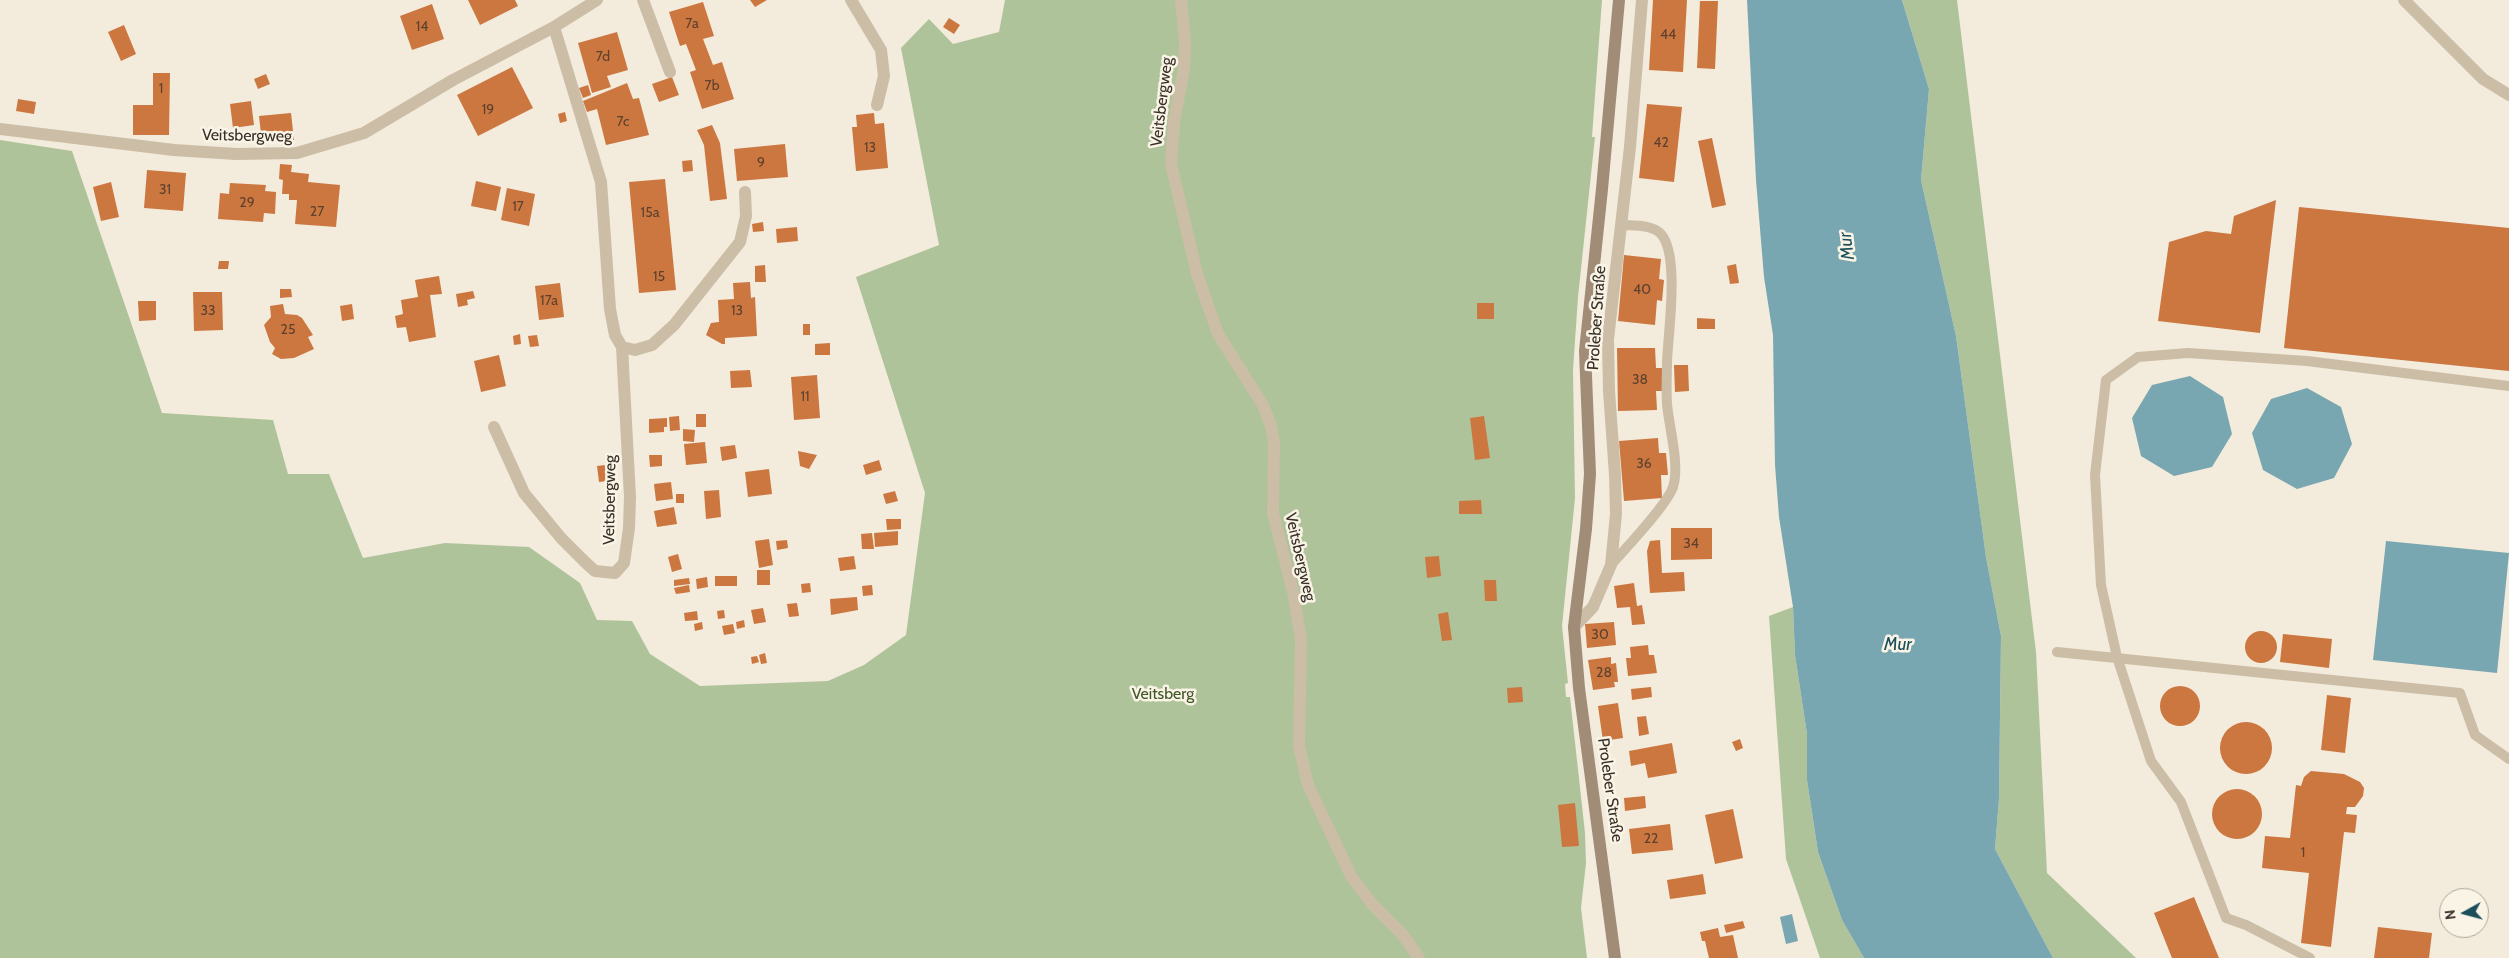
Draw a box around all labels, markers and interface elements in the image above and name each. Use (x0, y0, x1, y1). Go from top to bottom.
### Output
house number: 7a (685, 16, 699, 32)
house number: 14 (416, 19, 428, 35)
house number: 44 (1660, 27, 1676, 43)
house number: 7d (596, 49, 610, 65)
street label: Veitsbergweg (1147, 56, 1177, 148)
house number: 7b (705, 78, 719, 94)
house number: 1 (159, 81, 163, 97)
house number: 19 (482, 102, 494, 118)
house number: 7c (617, 114, 629, 130)
street label: Veitsbergweg (202, 126, 292, 146)
house number: 42 (1653, 135, 1669, 151)
house number: 13 (864, 140, 876, 156)
house number: 9 (757, 155, 765, 171)
house number: 31 (159, 182, 171, 198)
house number: 29 (239, 195, 255, 211)
house number: 17 (512, 199, 524, 215)
house number: 27 (310, 204, 324, 220)
house number: 15a (641, 205, 659, 221)
water label: Mur (1835, 231, 1859, 261)
street label: Proleber Straße (1584, 265, 1610, 371)
house number: 15 (653, 269, 665, 285)
house number: 40 (1633, 282, 1651, 298)
house number: 17a (540, 293, 558, 309)
house number: 33 (200, 303, 216, 319)
house number: 13 (731, 303, 743, 319)
house number: 25 (281, 322, 295, 338)
house number: 38 (1632, 372, 1648, 388)
house number: 11 (800, 389, 810, 405)
street label: Veitsbergweg (600, 455, 620, 545)
house number: 36 (1636, 456, 1652, 472)
street label: Veitsbergweg (1281, 511, 1319, 603)
house number: 34 (1683, 536, 1699, 552)
house number: 30 (1591, 627, 1609, 643)
water label: Mur (1884, 634, 1912, 656)
house number: 28 (1596, 665, 1612, 681)
park label: Veitsberg (1132, 684, 1194, 704)
street label: Proleber Straße (1593, 737, 1627, 843)
house number: 22 (1644, 831, 1658, 847)
house number: 1 (2301, 845, 2305, 861)
north arrow (2439, 888, 2489, 938)
text: N (2441, 909, 2460, 921)

